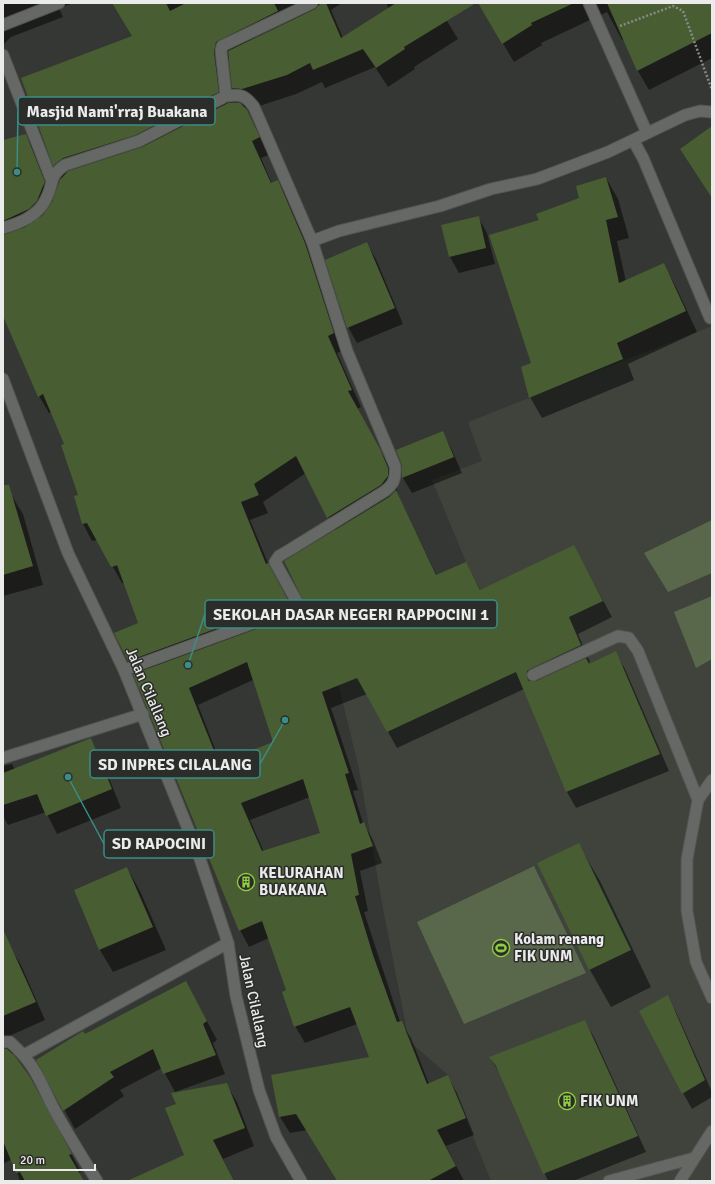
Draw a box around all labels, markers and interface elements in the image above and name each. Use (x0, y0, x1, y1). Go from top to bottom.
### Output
callout: Masjid Nami'rraj Buakana (18, 97, 215, 125)
text: Masjid Nami'rraj Buakana (27, 102, 207, 122)
callout: SEKOLAH DASAR NEGERI RAPPOCINI 1 (205, 600, 497, 628)
text: SEKOLAH DASAR NEGERI RAPPOCINI 1 (213, 605, 489, 625)
street label: Jalan Cilallang (122, 645, 176, 739)
callout: SD INPRES CILALANG (90, 750, 260, 778)
text: SD INPRES CILALANG (98, 755, 252, 775)
callout: SD RAPOCINI (104, 830, 214, 858)
text: SD RAPOCINI (112, 834, 206, 854)
place label: KELURAHAN BUAKANA (259, 864, 344, 899)
building icon: KELURAHAN BUAKANA (236, 872, 256, 892)
place label: Kolam renang FIK UNM (514, 930, 604, 965)
sports icon: Kolam renang FIK UNM (491, 938, 511, 958)
street label: Jalan Cilallang (235, 953, 273, 1049)
building icon: FIK UNM (557, 1091, 577, 1111)
place label: FIK UNM (580, 1092, 638, 1110)
scale bar (14, 1146, 95, 1172)
text: 20 m (20, 1153, 45, 1168)

